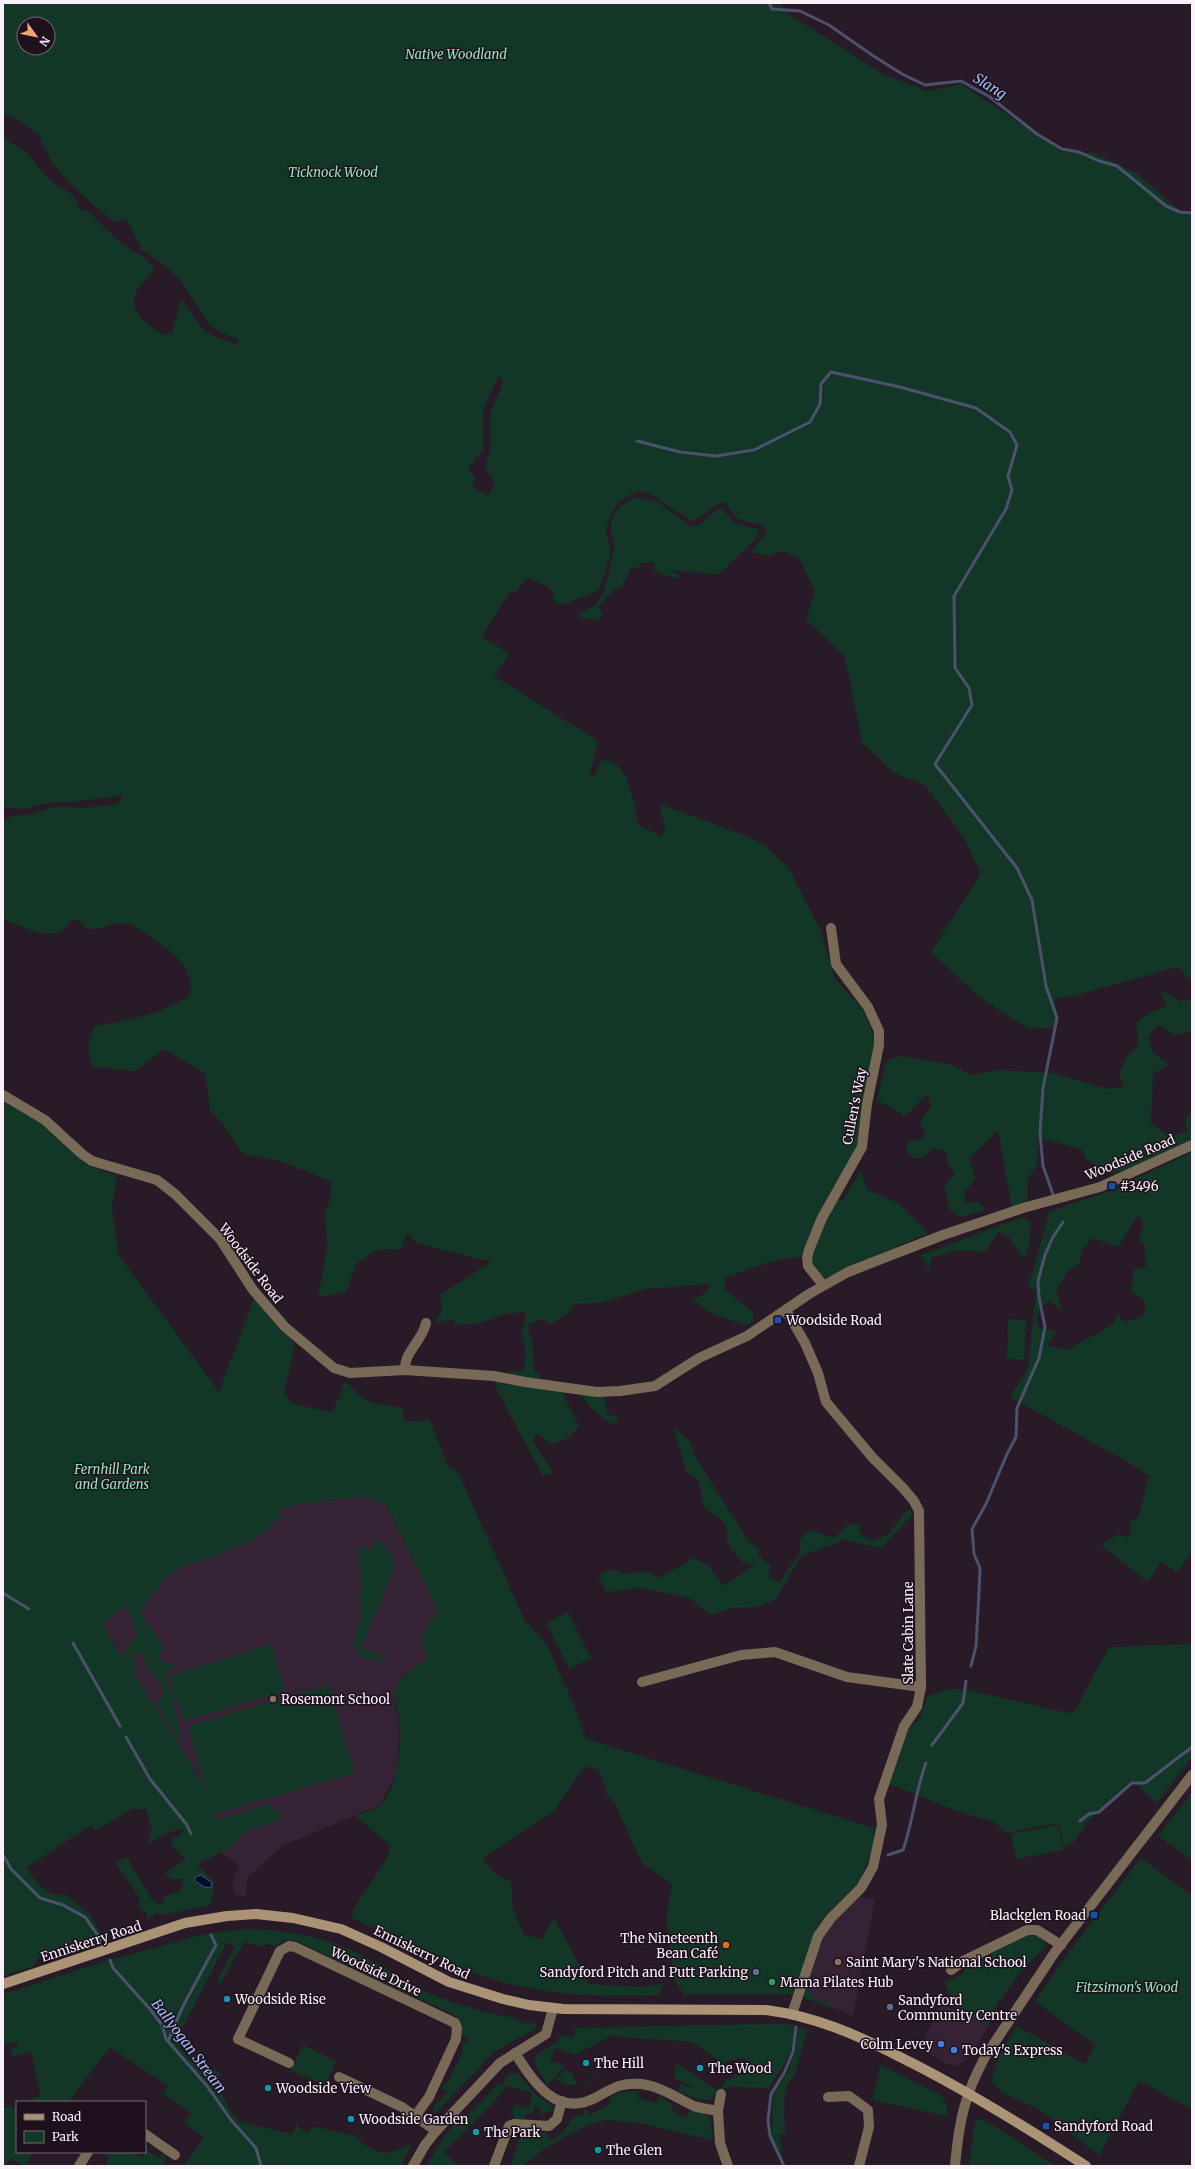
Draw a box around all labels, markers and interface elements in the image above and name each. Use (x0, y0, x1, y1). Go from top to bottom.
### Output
north arrow (16, 16, 56, 56)
text: N (36, 34, 53, 49)
park label: Native Woodland (405, 46, 507, 63)
water label: Slang (970, 69, 1010, 103)
park label: Ticknock Wood (288, 164, 378, 181)
street label: Cullen's Way (839, 1066, 870, 1146)
street label: Woodside Road (1082, 1131, 1178, 1184)
place label: #3496 (1120, 1178, 1159, 1195)
marker: #3496 (1107, 1181, 1117, 1191)
street label: Woodside Road (214, 1219, 286, 1307)
place label: Woodside Road (785, 1312, 882, 1329)
marker: Woodside Road (773, 1315, 783, 1325)
park label: Fernhill Park and Gardens (73, 1461, 150, 1493)
street label: Slate Cabin Lane (900, 1581, 917, 1685)
place label: Rosemont School (281, 1691, 390, 1708)
marker: Rosemont School (268, 1694, 278, 1704)
place label: Blackglen Road (990, 1907, 1086, 1924)
marker: Blackglen Road (1089, 1910, 1099, 1920)
street label: Enniskerry Road (39, 1917, 144, 1966)
street label: Enniskerry Road (371, 1922, 473, 1983)
place label: The Nineteenth Bean Café (620, 1930, 718, 1962)
marker: The Nineteenth Bean Café (721, 1940, 731, 1950)
street label: Woodside Drive (327, 1943, 424, 2000)
place label: Saint Mary's National School (846, 1954, 1027, 1971)
marker: Saint Mary's National School (833, 1957, 843, 1967)
place label: Sandyford Pitch and Putt Parking (540, 1964, 748, 1981)
marker: Sandyford Pitch and Putt Parking (751, 1967, 761, 1977)
place label: Mama Pilates Hub (780, 1974, 893, 1991)
marker: Mama Pilates Hub (767, 1977, 777, 1987)
park label: Fitzsimon's Wood (1075, 1979, 1179, 1996)
place label: Woodside Rise (234, 1991, 326, 2008)
place label: Sandyford Community Centre (898, 1992, 1017, 2024)
marker: Woodside Rise (222, 1994, 232, 2004)
water label: Ballyogan Stream (148, 1995, 230, 2097)
marker: Sandyford Community Centre (885, 2002, 895, 2012)
place label: Colm Levey (860, 2036, 933, 2053)
marker: Colm Levey (936, 2039, 946, 2049)
place label: Today's Express (962, 2042, 1063, 2059)
marker: Today's Express (949, 2045, 959, 2055)
place label: The Hill (594, 2055, 644, 2072)
marker: The Hill (581, 2058, 591, 2068)
place label: The Wood (708, 2060, 772, 2077)
marker: The Wood (695, 2063, 705, 2073)
place label: Woodside View (275, 2080, 372, 2097)
marker: Woodside View (263, 2083, 273, 2093)
legend (16, 2101, 146, 2153)
text: Road (52, 2109, 81, 2124)
place label: Woodside Garden (358, 2111, 469, 2128)
marker: Woodside Garden (346, 2114, 356, 2124)
place label: Sandyford Road (1054, 2118, 1153, 2135)
marker: Sandyford Road (1041, 2121, 1051, 2131)
place label: The Park (484, 2124, 541, 2141)
marker: The Park (471, 2127, 481, 2137)
text: Park (52, 2129, 79, 2144)
place label: The Glen (606, 2142, 663, 2159)
marker: The Glen (593, 2145, 603, 2155)

